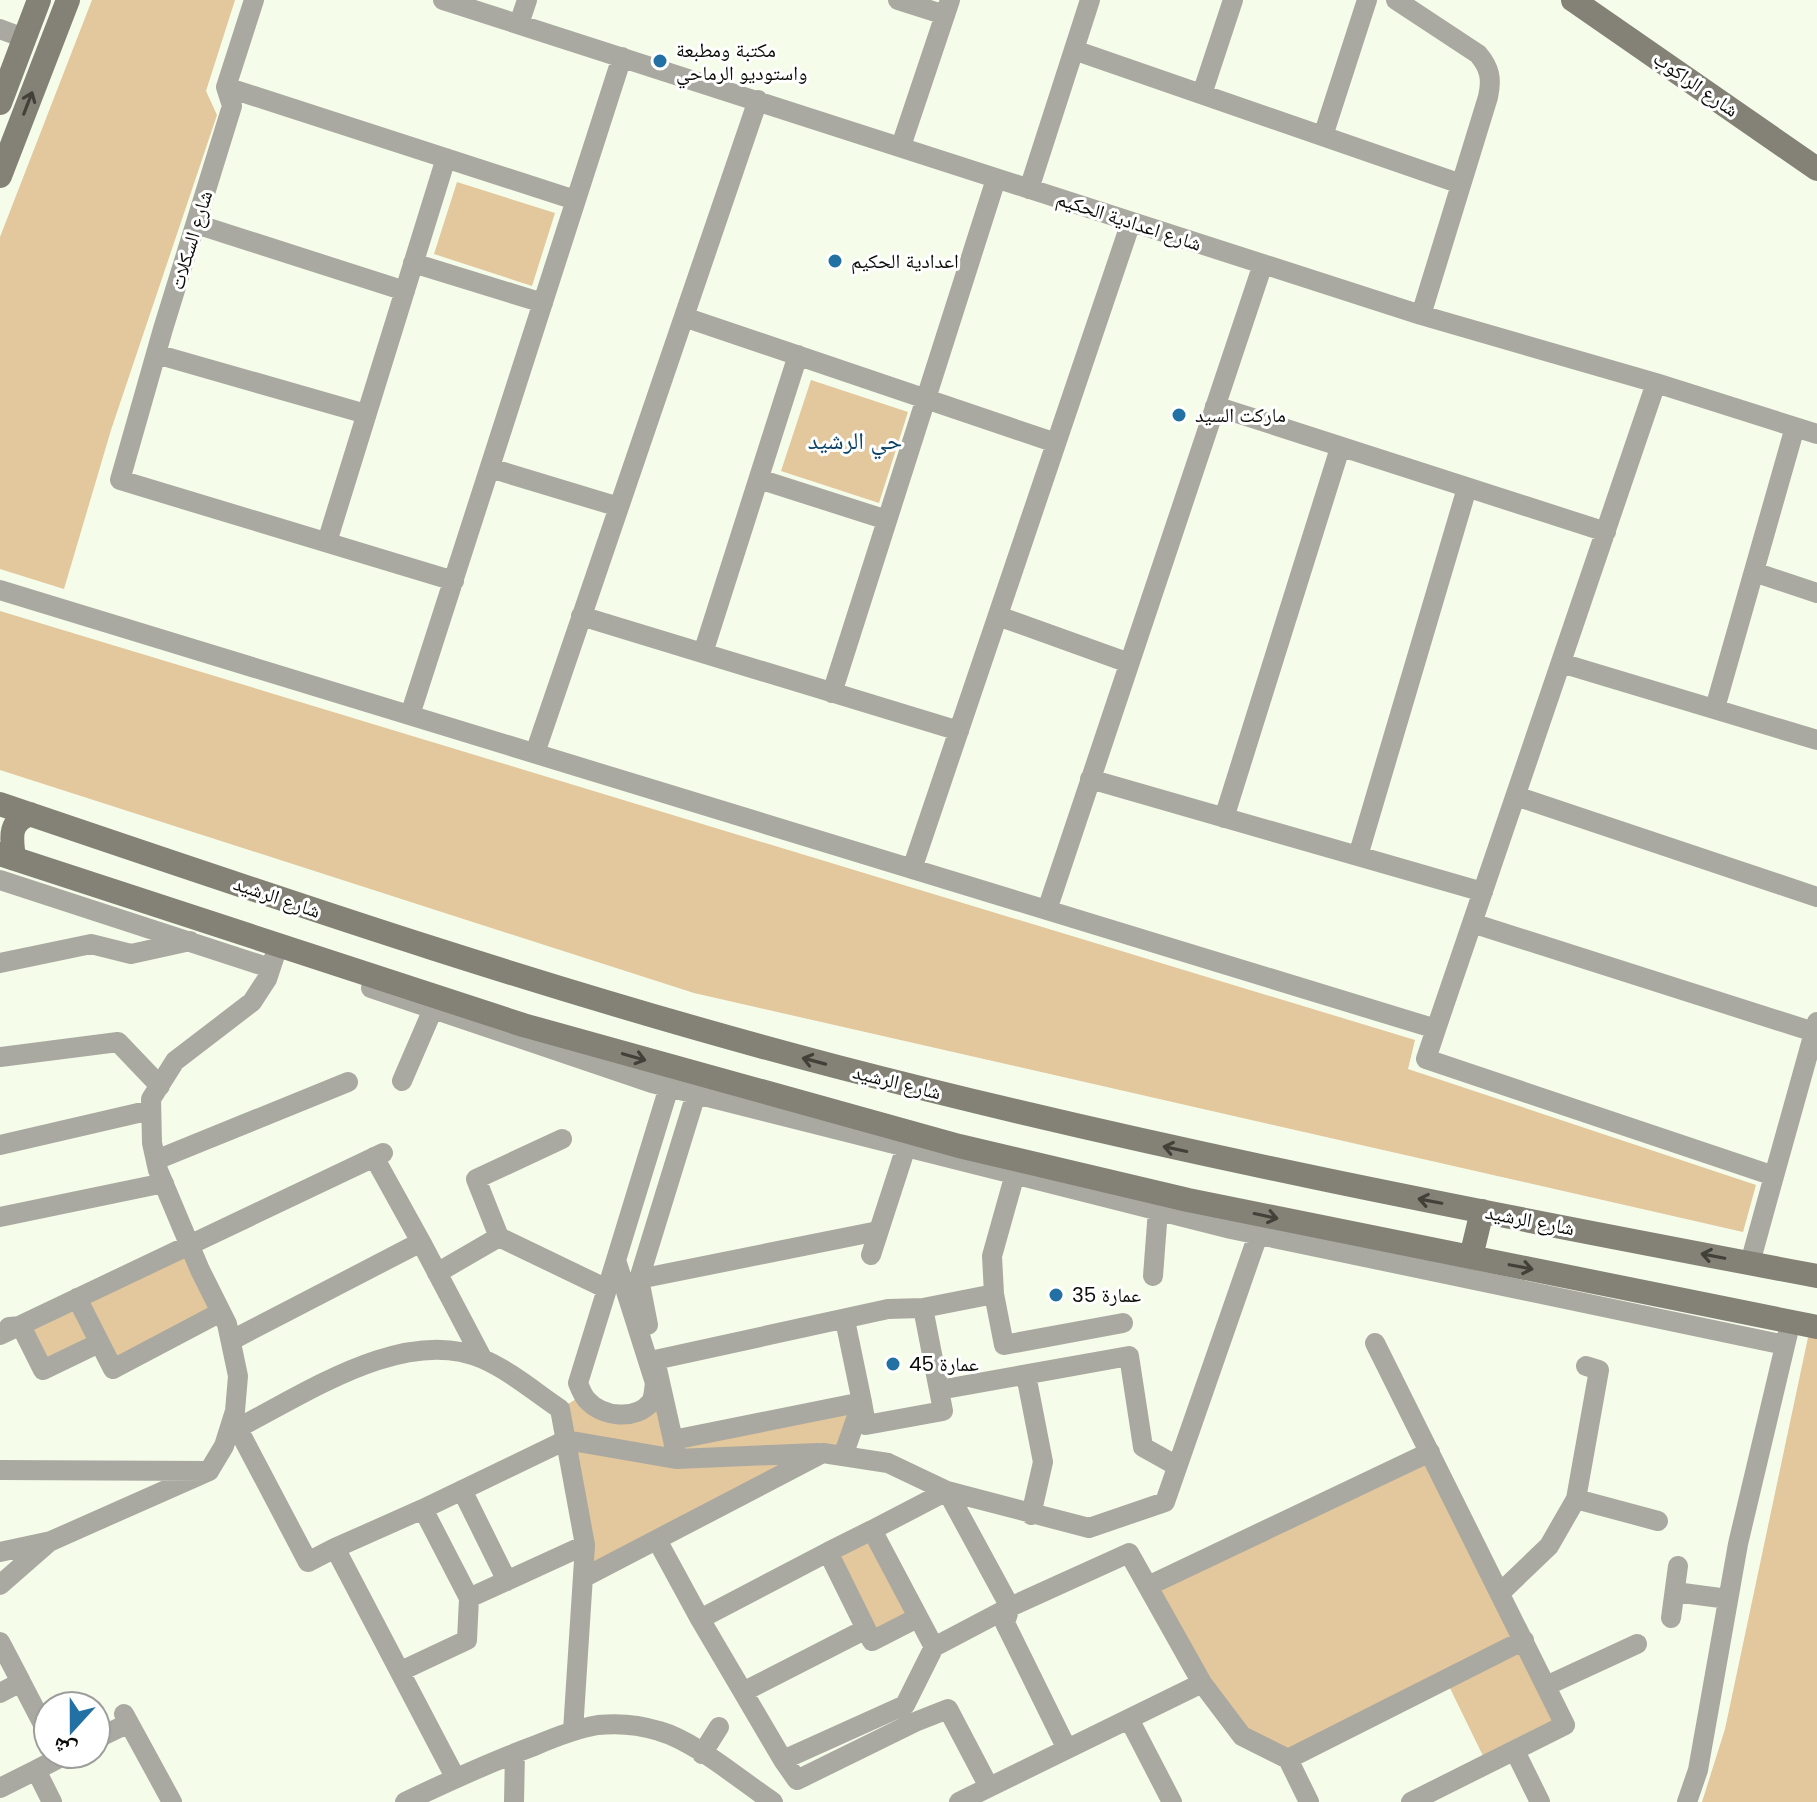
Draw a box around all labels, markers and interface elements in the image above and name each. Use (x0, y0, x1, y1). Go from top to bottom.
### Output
place label: مكتبة ومطبعة واستوديو الرماحي (676, 36, 807, 89)
street label: شارع الراكوب (1648, 44, 1744, 124)
marker: مكتبة ومطبعة واستوديو الرماحي (651, 52, 669, 70)
one-way arrow (22, 91, 36, 116)
street label: شارع اعدادية الحكيم (1053, 184, 1205, 258)
street label: شارع السكلات (163, 187, 219, 293)
place label: اعدادية الحكيم (851, 247, 959, 275)
marker: اعدادية الحكيم (826, 252, 844, 270)
place label: ماركت السيد (1195, 401, 1286, 429)
marker: ماركت السيد (1170, 406, 1188, 424)
district label: حي الرشيد (808, 424, 902, 460)
street label: شارع الرشيد (230, 869, 324, 925)
one-way arrow (621, 1050, 647, 1065)
one-way arrow (802, 1053, 828, 1068)
street label: شارع الرشيد (850, 1057, 944, 1107)
one-way arrow (1163, 1141, 1189, 1156)
one-way arrow (1418, 1192, 1444, 1207)
street label: شارع الرشيد (1483, 1198, 1577, 1242)
one-way arrow (1253, 1209, 1279, 1224)
one-way arrow (1701, 1248, 1726, 1263)
one-way arrow (1508, 1261, 1534, 1276)
place label: عمارة 35 (1072, 1281, 1141, 1309)
marker: عمارة 35 (1047, 1286, 1065, 1304)
place label: عمارة 45 (909, 1350, 979, 1378)
marker: عمارة 45 (884, 1355, 902, 1373)
north arrow (32, 1690, 112, 1770)
text: ش (49, 1730, 81, 1767)

